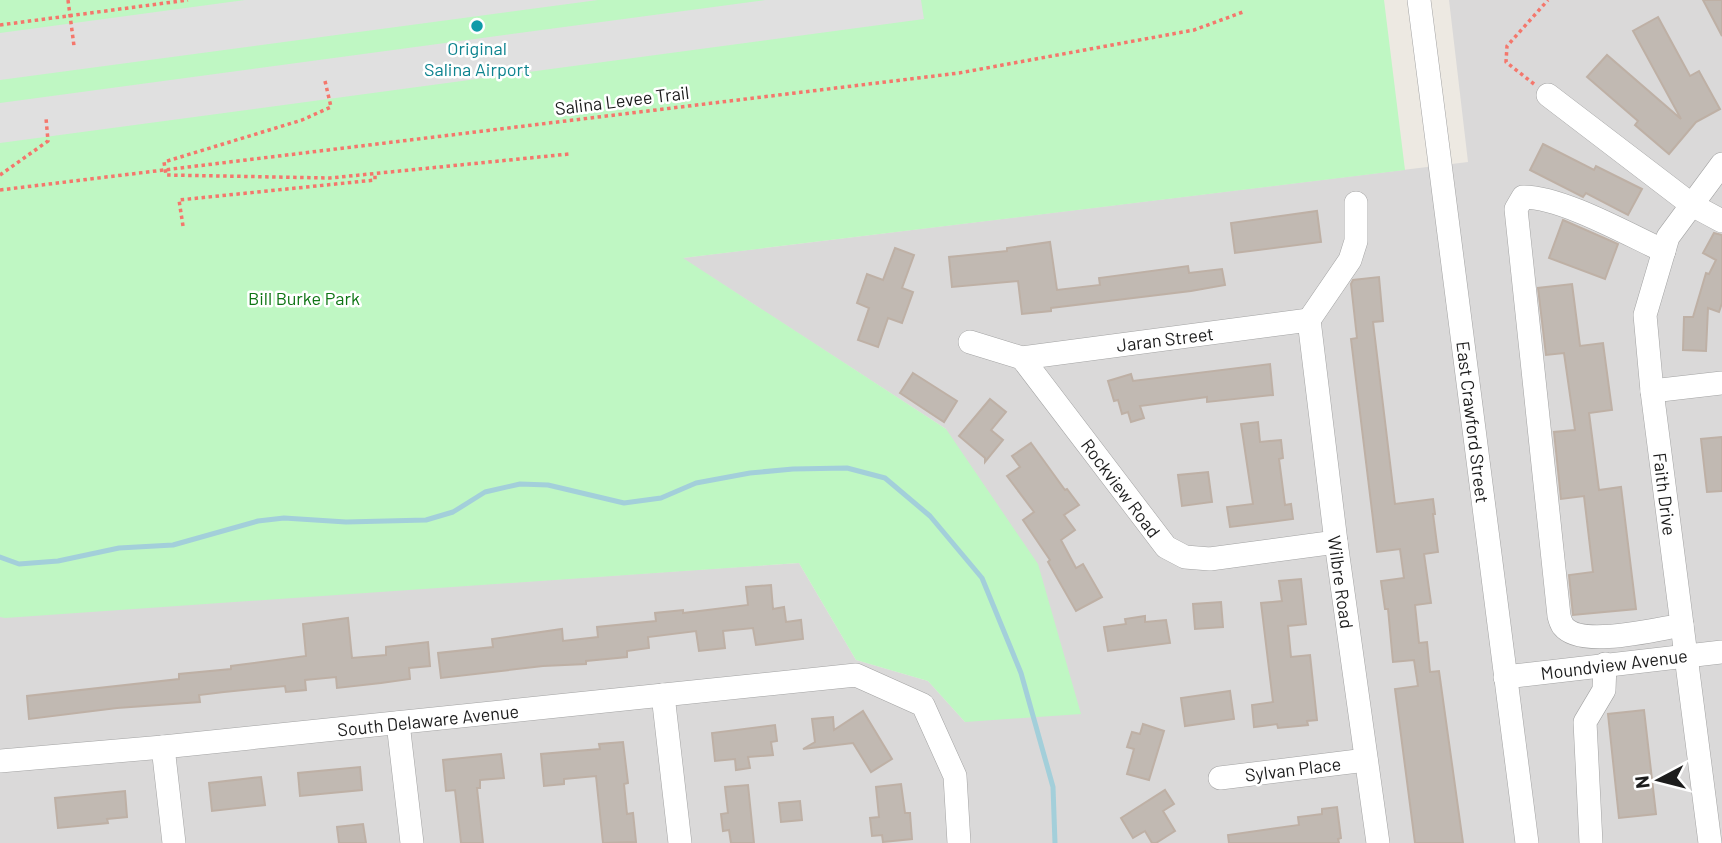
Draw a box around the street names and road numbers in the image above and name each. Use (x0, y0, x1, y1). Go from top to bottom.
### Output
street label: Salina Levee Trail (554, 81, 690, 119)
street label: Jaran Street (1115, 322, 1215, 356)
street label: East Crawford Street (1452, 340, 1494, 504)
street label: Rockview Road (1077, 434, 1165, 542)
street label: Faith Drive (1649, 451, 1681, 537)
street label: Wilbre Road (1324, 534, 1358, 630)
street label: Moundview Avenue (1539, 644, 1689, 684)
street label: South Delaware Avenue (336, 700, 520, 740)
street label: Sylvan Place (1244, 752, 1342, 786)

